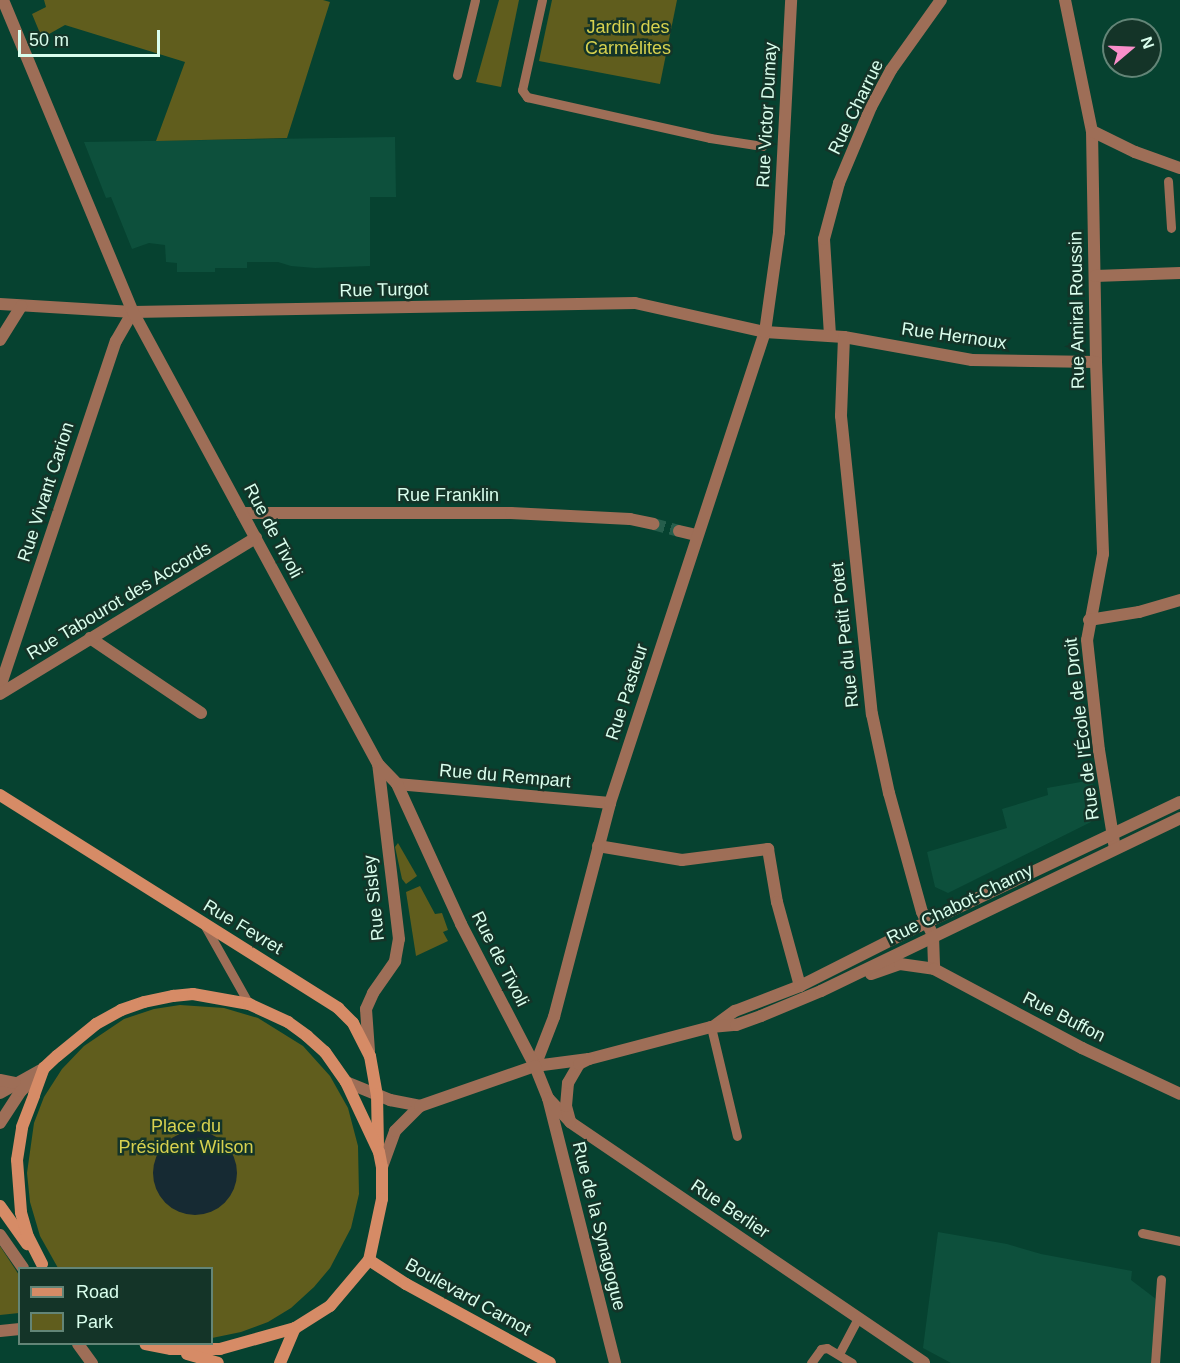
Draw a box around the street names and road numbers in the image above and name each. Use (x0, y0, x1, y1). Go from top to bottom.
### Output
street label: Rue Victor Dumay (752, 42, 782, 188)
street label: Rue Charrue (824, 56, 888, 158)
street label: Rue Amiral Roussin (1065, 230, 1089, 390)
street label: Rue Turgot (339, 278, 429, 302)
street label: Rue Hernoux (900, 318, 1008, 354)
street label: Rue Vivant Carion (13, 419, 79, 565)
street label: Rue de Tivoli (239, 480, 307, 582)
street label: Rue Franklin (397, 484, 499, 506)
street label: Rue Tabourot des Accords (23, 537, 215, 665)
street label: Rue du Petit Potet (827, 561, 863, 709)
street label: Rue de l'École de Droit (1060, 637, 1104, 821)
street label: Rue Pasteur (601, 641, 653, 743)
street label: Rue du Rempart (438, 759, 572, 793)
street label: Rue Sisley (359, 854, 389, 942)
street label: Rue Chabot-Charny (883, 859, 1037, 949)
street label: Rue Fevret (199, 895, 287, 959)
street label: Rue de Tivoli (467, 908, 533, 1010)
street label: Rue Buffon (1019, 987, 1109, 1047)
street label: Rue de la Synagogue (568, 1139, 630, 1313)
street label: Rue Berlier (687, 1175, 773, 1243)
street label: Boulevard Carnot (402, 1254, 534, 1340)

